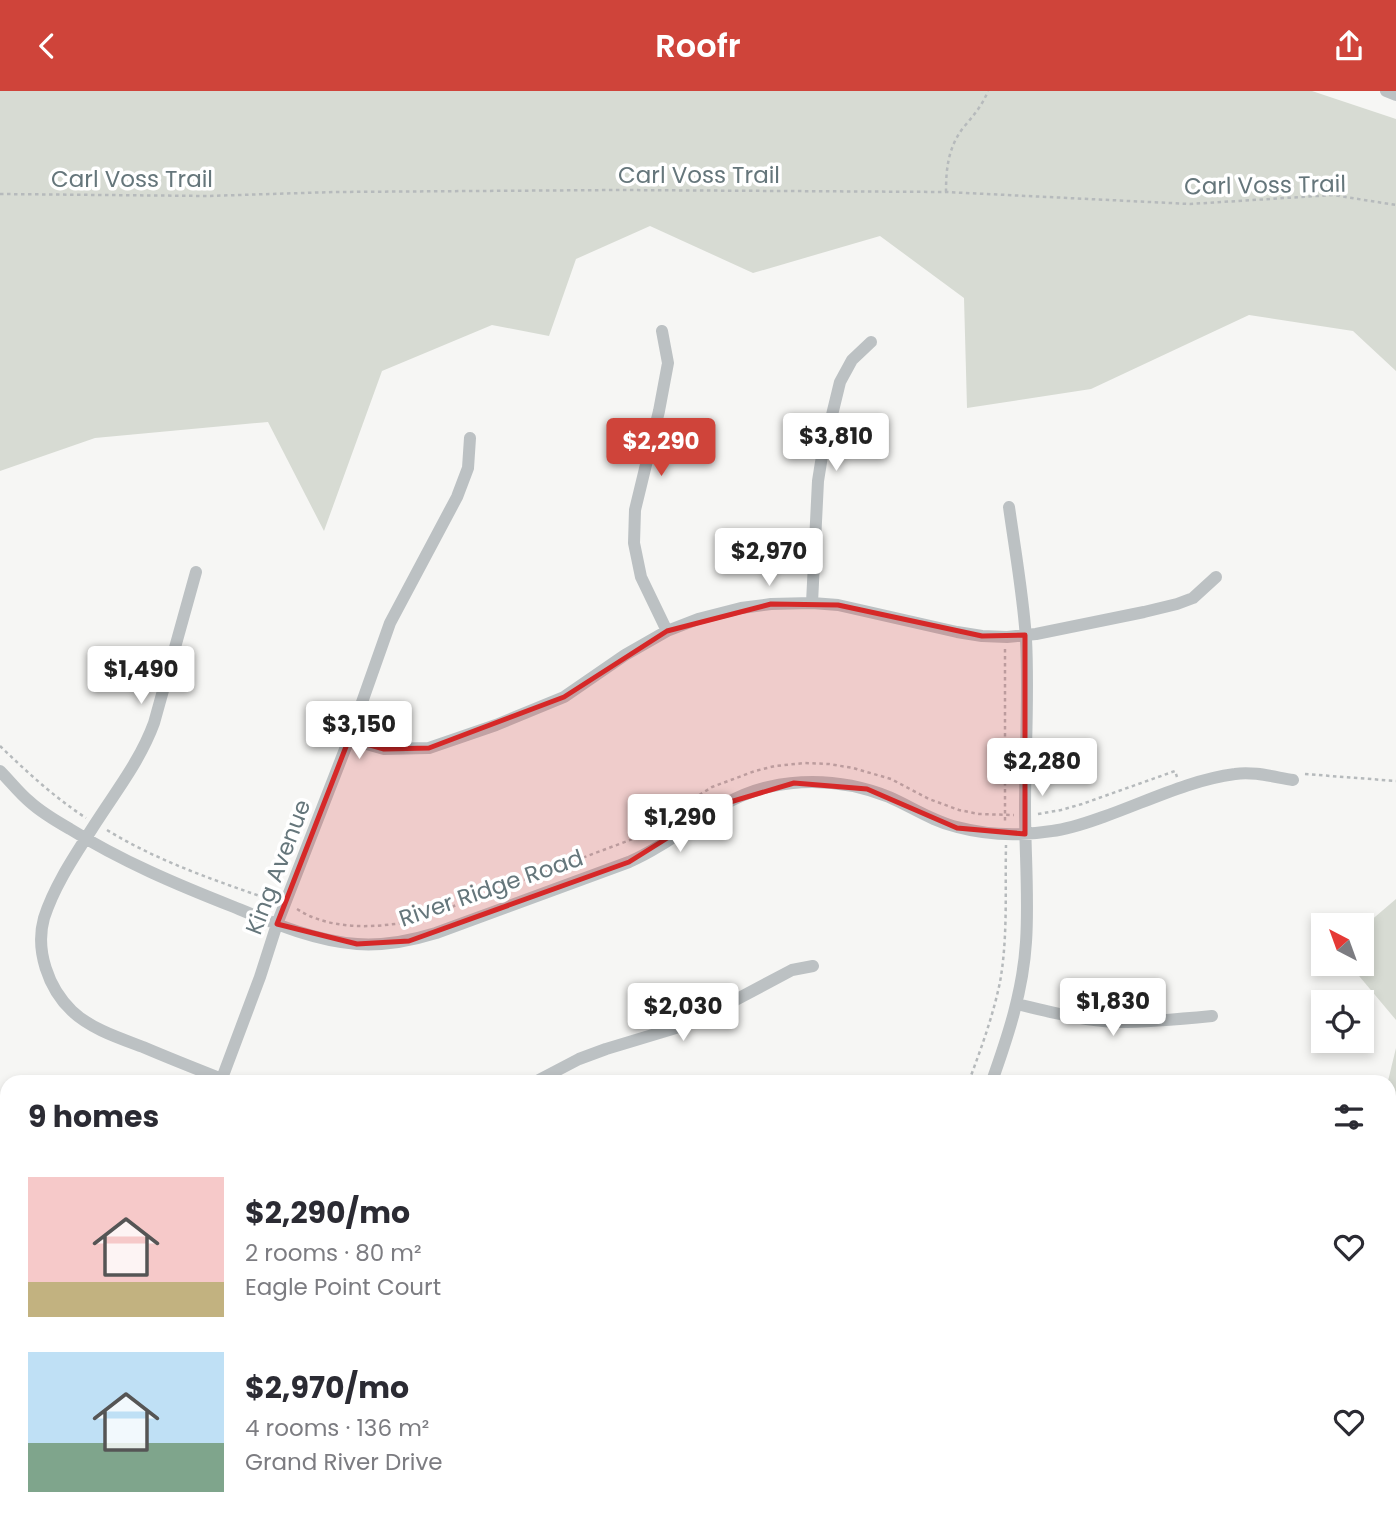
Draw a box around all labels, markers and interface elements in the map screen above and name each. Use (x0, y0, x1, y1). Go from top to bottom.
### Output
text: Roofr (655, 23, 741, 68)
icon: back (28, 27, 66, 65)
icon: share (1330, 27, 1368, 65)
street label: Carl Voss Trail (618, 159, 780, 191)
street label: Carl Voss Trail (51, 163, 213, 195)
street label: Carl Voss Trail (1184, 168, 1346, 202)
pin: $3,810 (779, 413, 893, 473)
pin: $2,290 (604, 419, 718, 478)
text: $3,810 (799, 420, 873, 452)
text: $2,290 (622, 425, 700, 457)
pin: $2,970 (712, 529, 826, 588)
text: $2,970 (731, 535, 807, 567)
pin: $1,490 (84, 647, 198, 706)
text: $1,490 (103, 653, 179, 685)
pin: $3,150 (302, 701, 416, 761)
text: $3,150 (322, 708, 396, 740)
pin: $2,280 (985, 739, 1099, 798)
text: $2,280 (1003, 745, 1081, 777)
street label: King Avenue (238, 795, 318, 939)
pin: $1,290 (623, 795, 737, 854)
text: $1,290 (644, 801, 716, 833)
street label: River Ridge Road (395, 842, 587, 934)
north arrow (1311, 913, 1374, 977)
map controls (1311, 913, 1374, 1053)
pin: $1,830 (1056, 979, 1170, 1038)
pin: $2,030 (626, 983, 740, 1043)
text: $1,830 (1076, 985, 1150, 1017)
text: $2,030 (644, 990, 722, 1022)
button: locate (1311, 990, 1374, 1053)
text: 9 homes (28, 1095, 159, 1138)
icon: filters (1330, 1098, 1368, 1136)
text: $2,290/mo (245, 1191, 410, 1234)
icon: home (84, 1205, 168, 1289)
icon: heart (1330, 1228, 1368, 1266)
text: 2 rooms · 80 m² (245, 1237, 422, 1269)
text: Eagle Point Court (245, 1271, 441, 1303)
text: $2,970/mo (245, 1366, 409, 1409)
icon: home (84, 1380, 168, 1464)
icon: heart (1330, 1403, 1368, 1441)
text: 4 rooms · 136 m² (245, 1412, 429, 1444)
text: Grand River Drive (245, 1446, 443, 1478)

